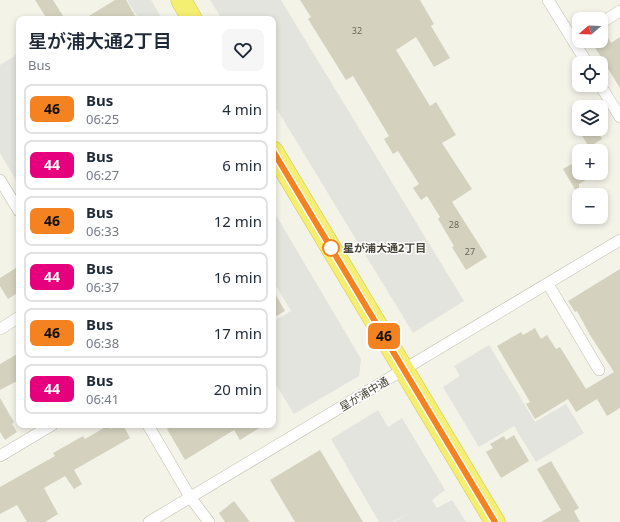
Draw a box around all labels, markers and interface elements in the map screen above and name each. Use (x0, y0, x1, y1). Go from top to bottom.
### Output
north arrow (572, 12, 608, 48)
map controls (572, 12, 608, 224)
house number: 32 (352, 24, 362, 37)
text: 星が浦大通2丁目 (28, 28, 172, 54)
button: heart (222, 29, 264, 71)
text: Bus (28, 56, 51, 74)
button: locate (572, 56, 608, 92)
text: Bus (86, 90, 113, 110)
text: 46 (44, 99, 60, 118)
text: 4 min (222, 99, 262, 119)
button: layers (572, 100, 608, 136)
text: 06:25 (86, 110, 119, 128)
button: + (572, 144, 608, 180)
text: Bus (86, 146, 113, 166)
text: 44 (44, 155, 60, 174)
text: 6 min (222, 155, 262, 175)
text: 06:27 (86, 166, 119, 184)
button: − (572, 188, 608, 224)
text: Bus (86, 202, 113, 222)
text: 46 (44, 211, 60, 230)
text: 12 min (214, 211, 262, 231)
house number: 28 (449, 218, 459, 231)
text: 06:33 (86, 222, 119, 240)
marker: 星が浦大通2丁目 (322, 239, 340, 257)
place label: 星が浦大通2丁目 (343, 240, 426, 255)
house number: 27 (465, 245, 475, 258)
text: Bus (86, 258, 113, 278)
text: 44 (44, 267, 60, 286)
text: 16 min (214, 267, 262, 287)
text: 06:37 (86, 278, 119, 296)
text: Bus (86, 314, 113, 334)
text: 46 (44, 323, 60, 342)
text: 17 min (214, 323, 262, 343)
line badge: 46 (366, 323, 402, 349)
text: 46 (376, 326, 392, 345)
text: 06:38 (86, 334, 119, 352)
text: Bus (86, 370, 113, 390)
street label: 星が浦中通 (336, 373, 391, 414)
text: 44 (44, 379, 60, 398)
text: 20 min (214, 379, 262, 399)
text: 06:41 (86, 390, 119, 408)

